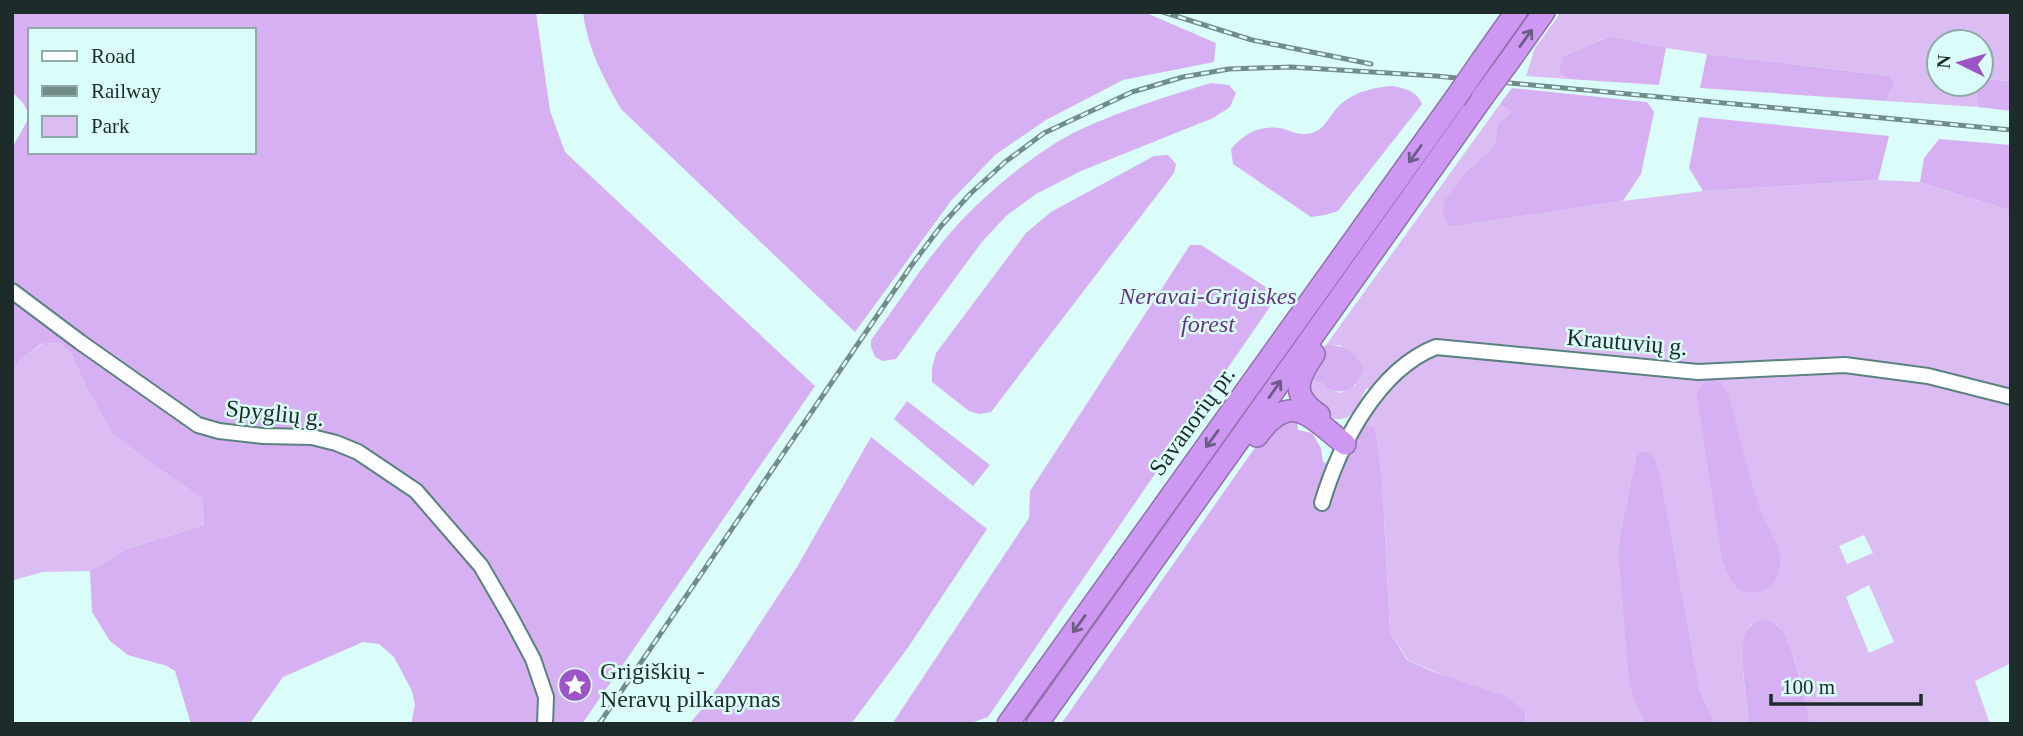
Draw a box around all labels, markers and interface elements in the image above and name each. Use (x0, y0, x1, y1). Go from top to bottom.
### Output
legend (28, 28, 256, 154)
north arrow (1925, 28, 1995, 98)
one-way arrow (1518, 29, 1533, 48)
text: Road (91, 44, 136, 68)
text: N (1933, 54, 1955, 69)
text: Railway (91, 79, 161, 103)
text: Park (91, 114, 130, 138)
one-way arrow (1408, 144, 1422, 163)
park label: Neravai-Grigiskes forest (1118, 283, 1297, 337)
street label: Krautuvių g. (1565, 324, 1689, 360)
street label: Savanorių pr. (1144, 362, 1240, 480)
one-way arrow (1268, 380, 1282, 399)
street label: Spyglių g. (225, 395, 325, 431)
one-way arrow (1204, 429, 1219, 448)
one-way arrow (1072, 614, 1086, 633)
place label: Grigiškių - Neravų pilkapynas (600, 658, 781, 712)
scale bar (1771, 662, 1922, 706)
place icon: Grigiškių - Neravų pilkapynas (556, 666, 594, 704)
text: 100 m (1782, 675, 1835, 699)

